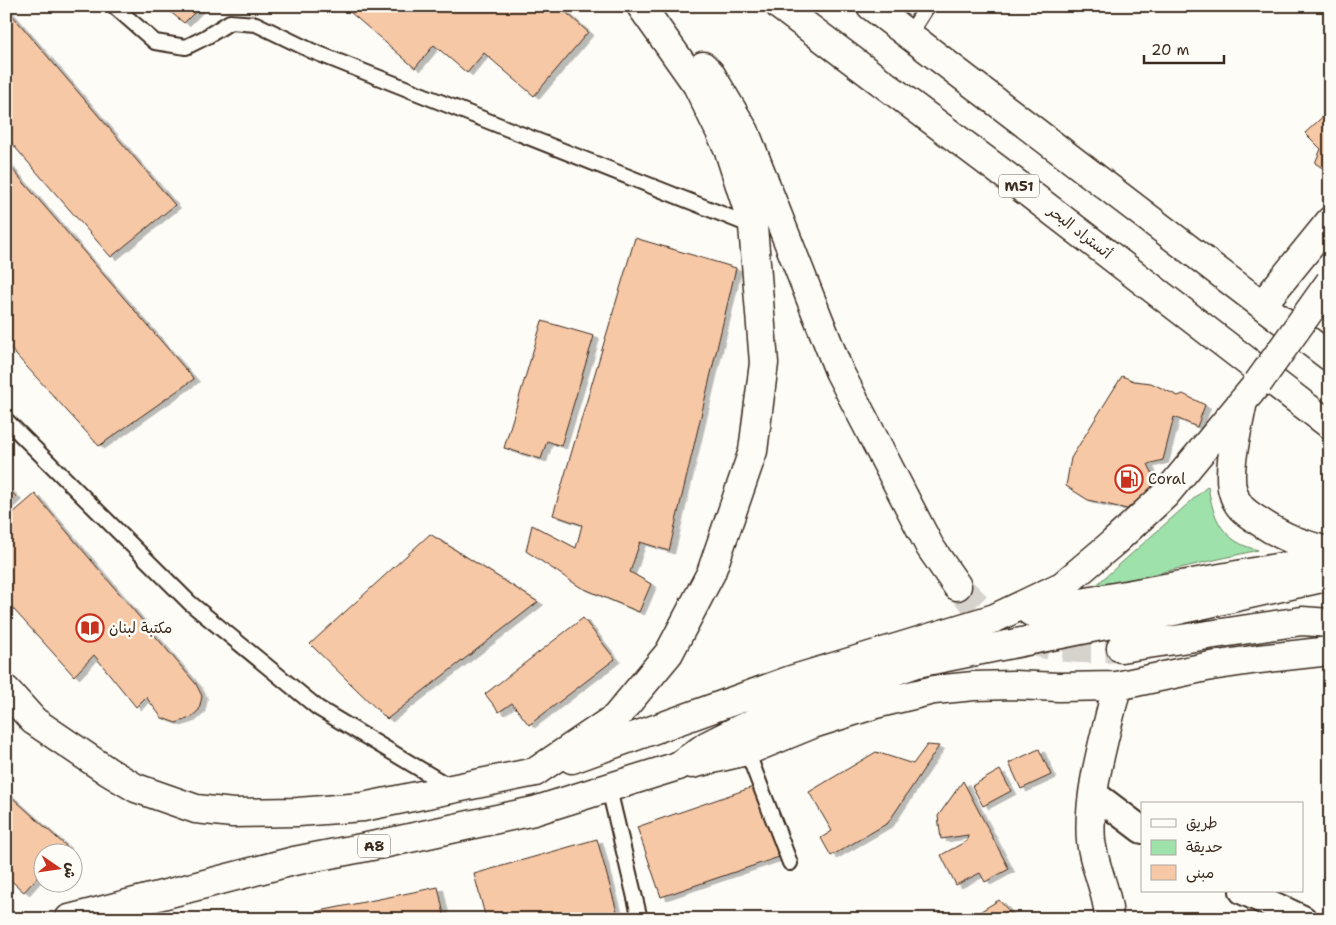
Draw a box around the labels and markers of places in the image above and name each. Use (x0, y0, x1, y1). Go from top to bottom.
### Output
fuel station icon: Coral (1114, 464, 1144, 494)
place label: Coral (1148, 469, 1186, 489)
library icon: مكتبة لبنان (75, 613, 105, 643)
place label: مكتبة لبنان (109, 618, 172, 638)

